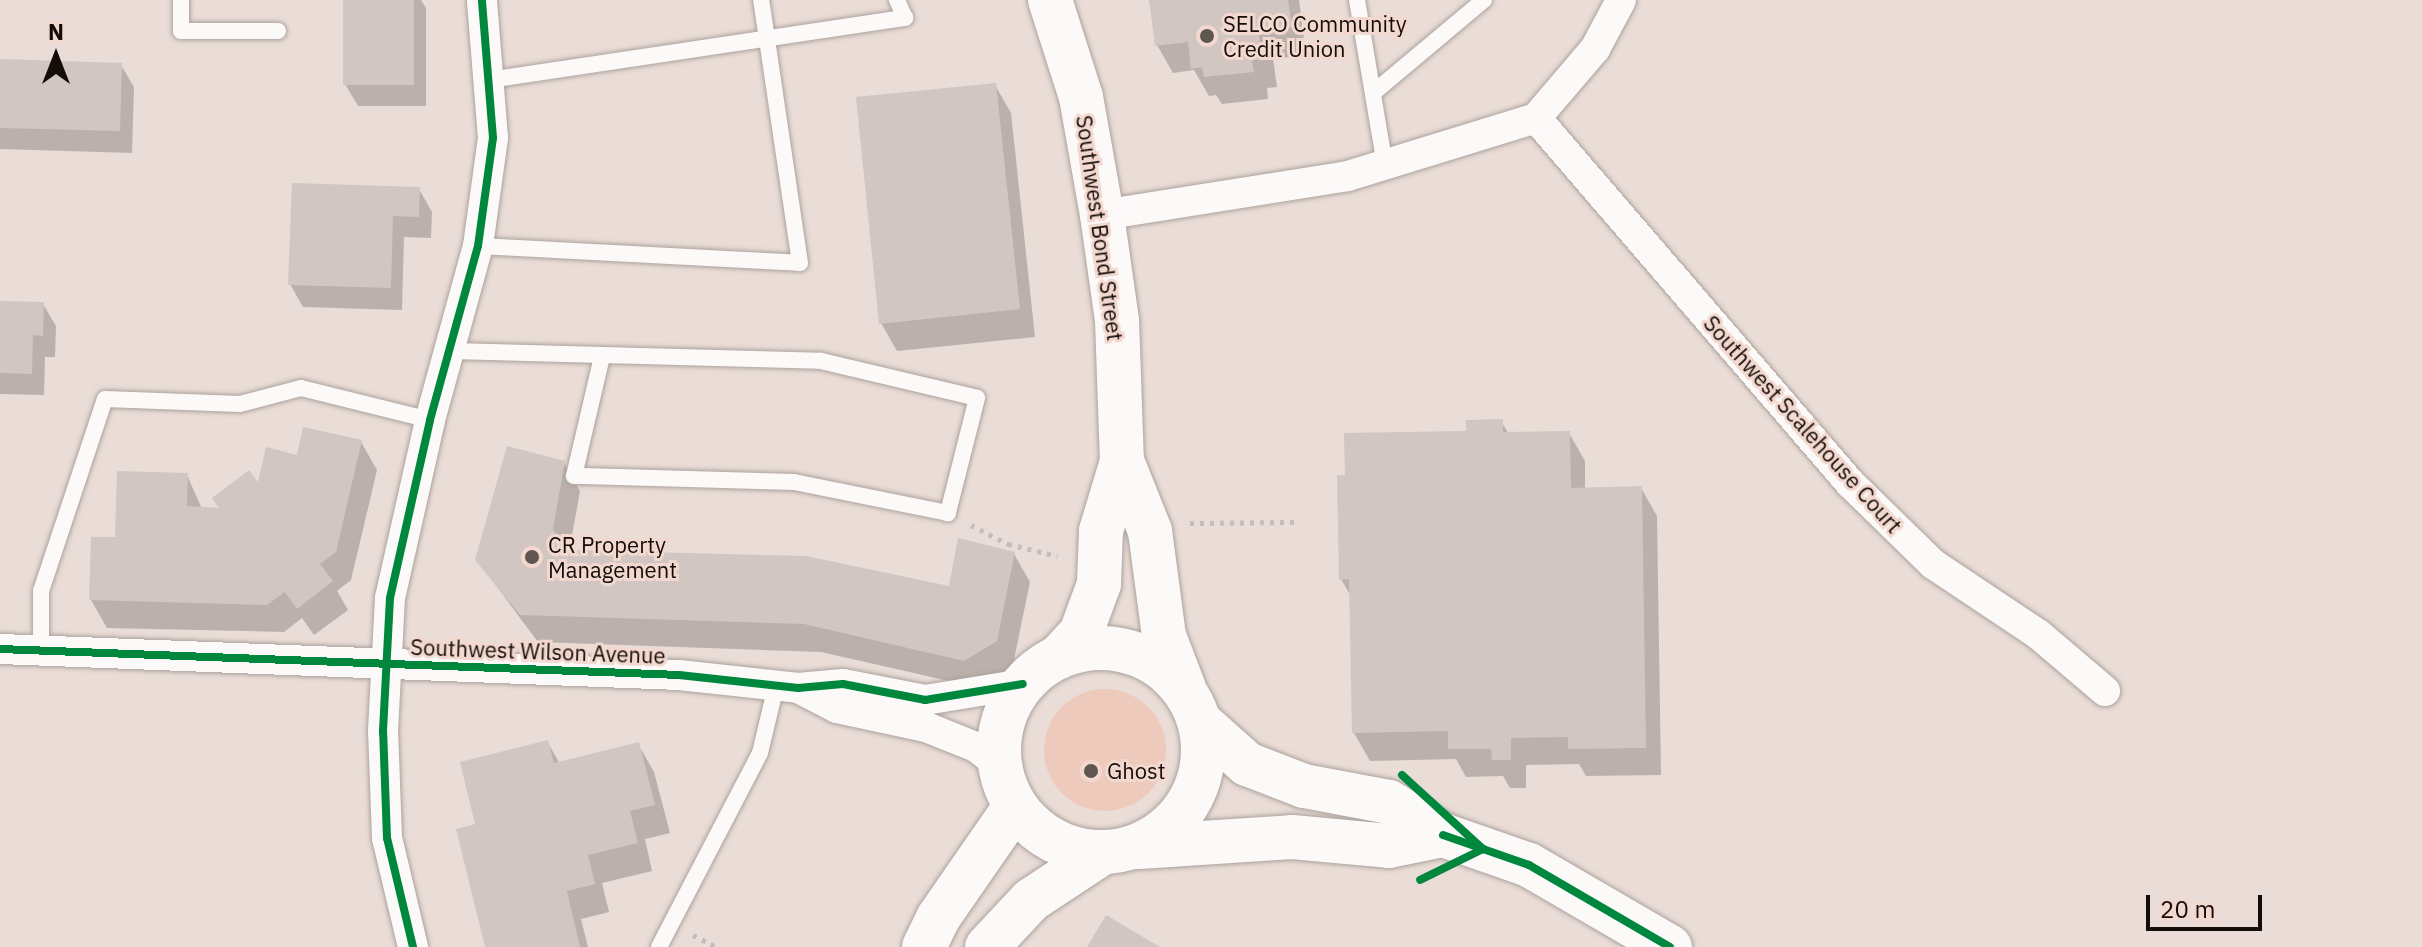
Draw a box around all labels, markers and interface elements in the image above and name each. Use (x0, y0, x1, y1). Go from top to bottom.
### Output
place label: SELCO Community Credit Union (1223, 10, 1407, 62)
north arrow (16, 16, 96, 96)
text: N (48, 17, 64, 46)
marker: SELCO Community Credit Union (1198, 27, 1216, 45)
street label: Southwest Bond Street (1071, 114, 1129, 342)
street label: Southwest Scalehouse Court (1698, 310, 1908, 538)
place label: CR Property Management (548, 531, 677, 582)
marker: CR Property Management (523, 548, 541, 566)
street label: Southwest Wilson Avenue (410, 633, 666, 669)
place label: Ghost (1107, 758, 1165, 784)
marker: Ghost (1082, 762, 1100, 780)
scale bar (2150, 879, 2266, 929)
text: 20 m (2160, 893, 2215, 925)

